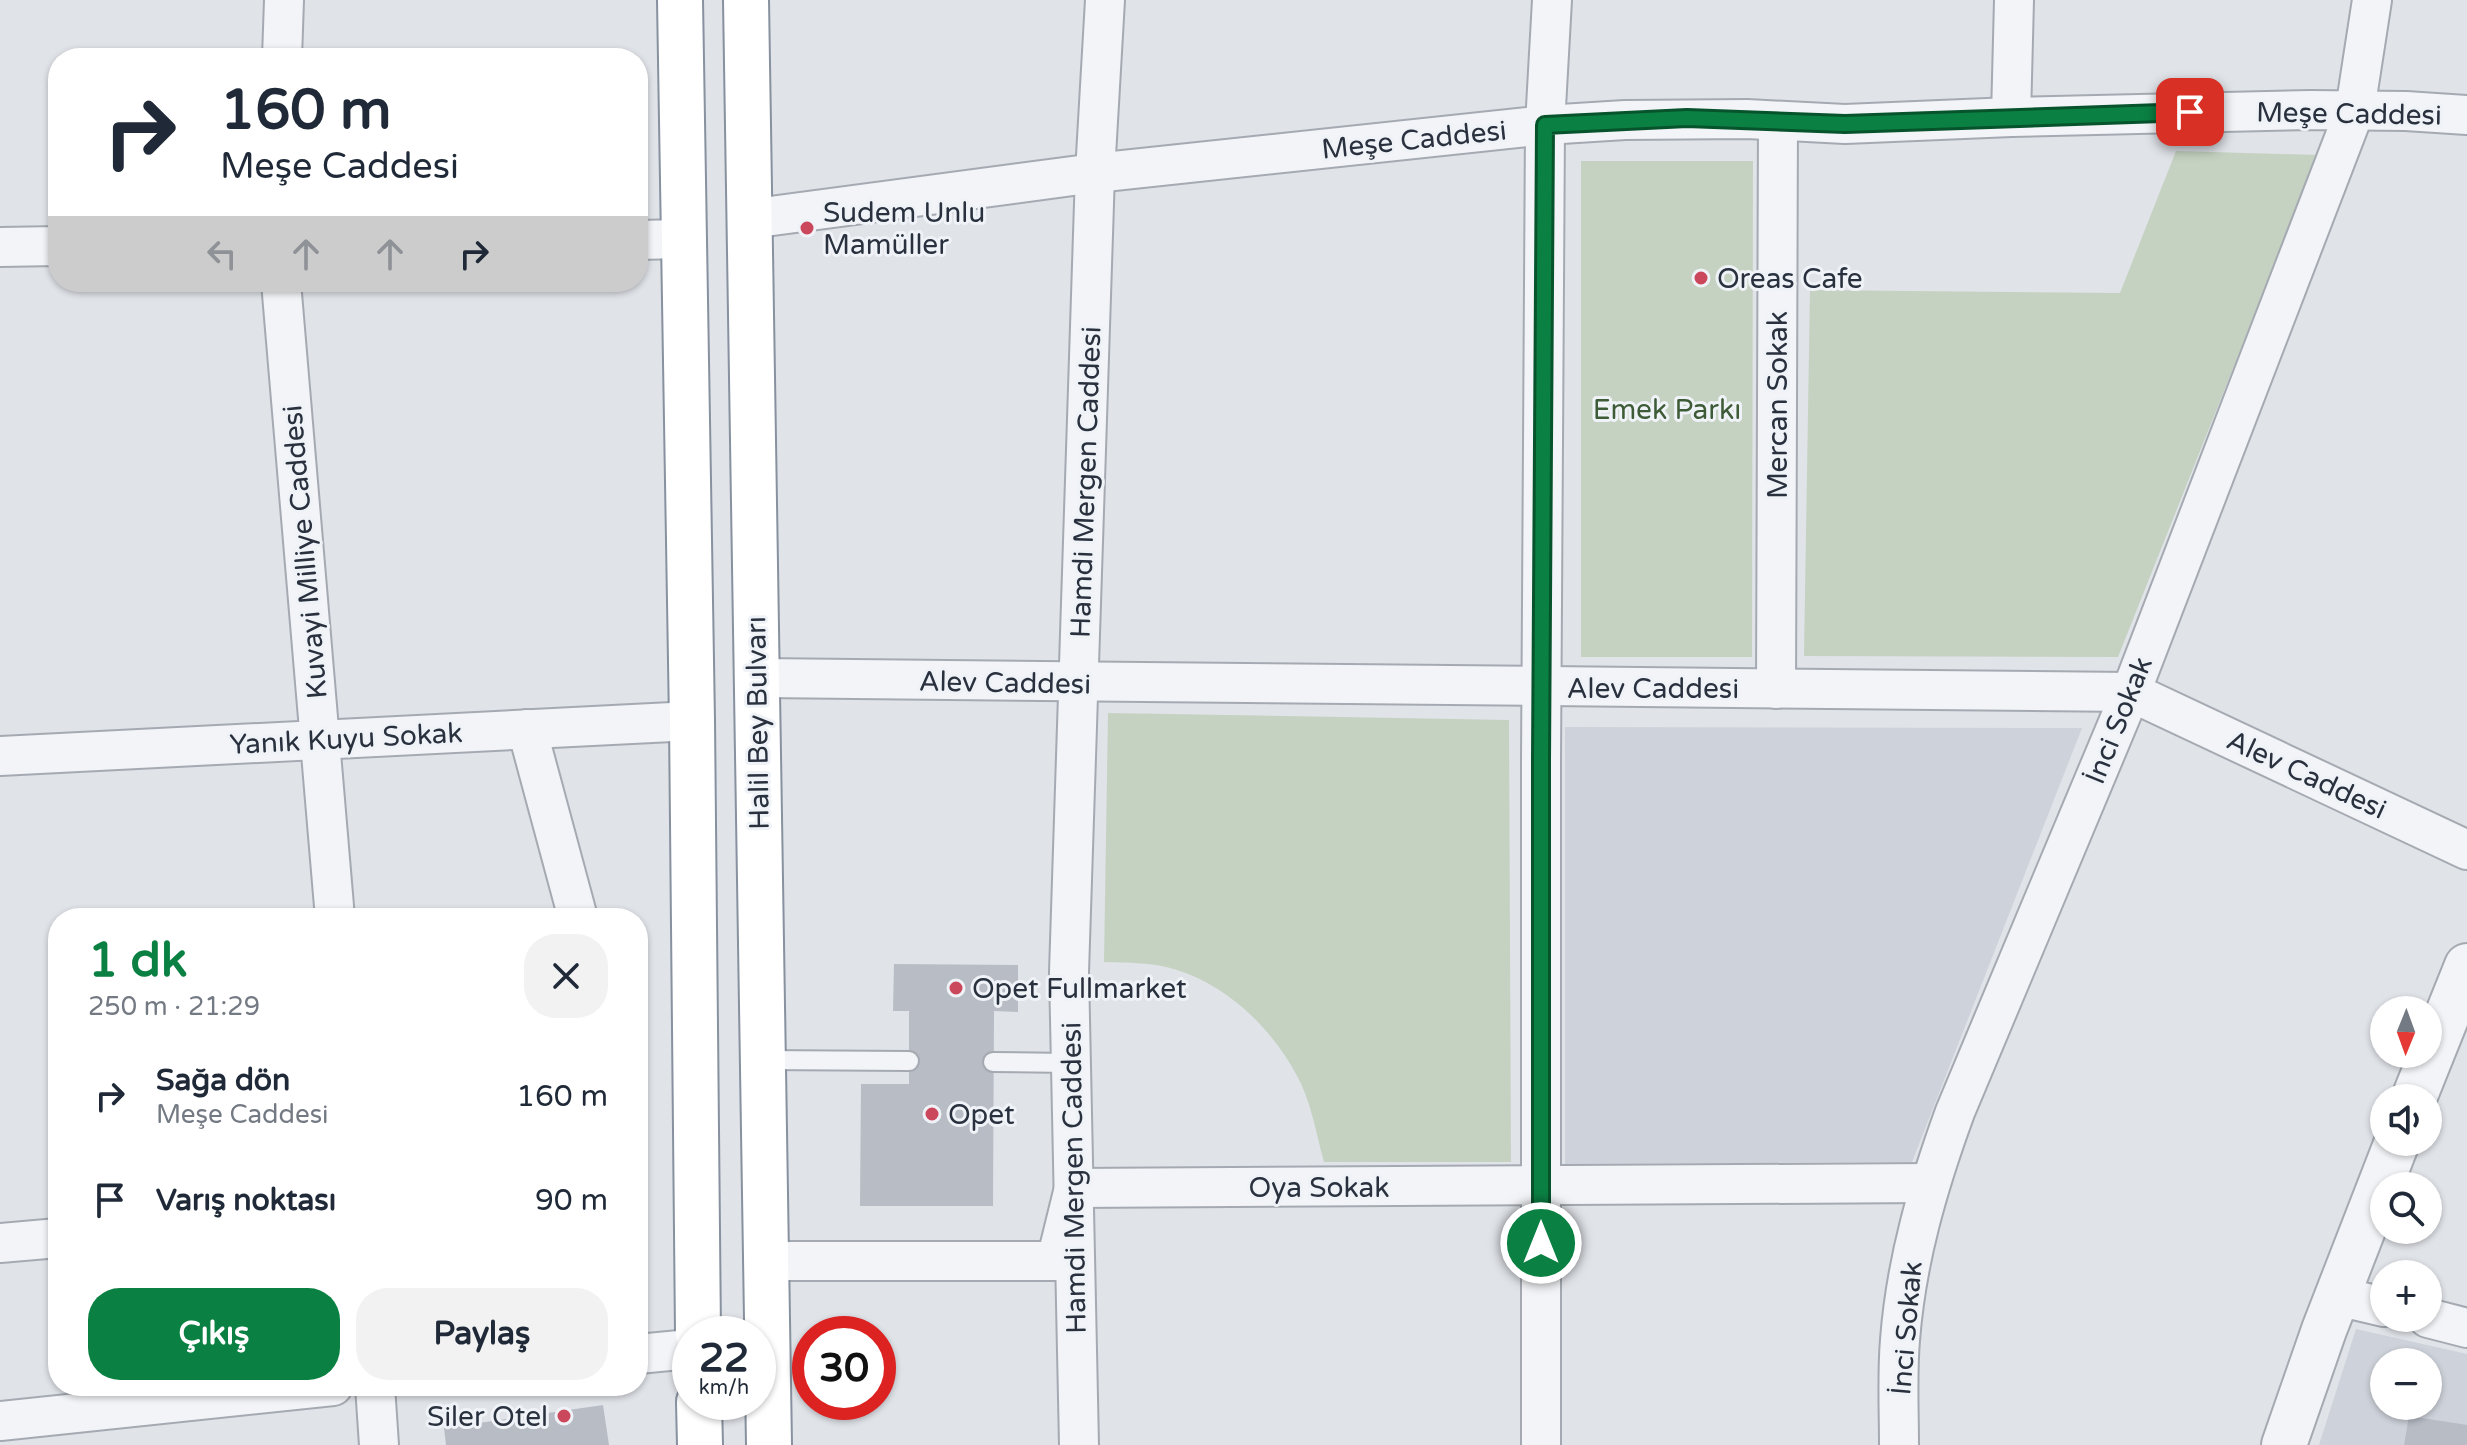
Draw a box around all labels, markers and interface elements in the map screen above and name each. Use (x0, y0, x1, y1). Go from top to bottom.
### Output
text: 160 m (220, 77, 391, 144)
pin (2156, 78, 2224, 146)
icon: right (88, 80, 192, 184)
icon: arrive (2168, 90, 2212, 134)
street label: Meşe Caddesi (2256, 95, 2442, 133)
street label: Meşe Caddesi (1320, 113, 1508, 167)
text: Meşe Caddesi (220, 145, 459, 188)
place label: Sudem Unlu Mamüller (823, 196, 985, 262)
marker: Sudem Unlu Mamüller (798, 219, 816, 237)
icon: left (200, 232, 244, 276)
icon: ahead (284, 232, 328, 276)
icon: ahead (368, 232, 412, 276)
icon: right (452, 232, 496, 276)
place label: Oreas Cafe (1717, 262, 1863, 296)
marker: Oreas Cafe (1692, 269, 1710, 287)
street label: Mercan Sokak (1761, 311, 1795, 499)
street label: Hamdi Mergen Caddesi (1064, 326, 1108, 639)
park label: Emek Parkı (1593, 393, 1741, 427)
street label: Kuvayi Milliye Caddesi (275, 404, 335, 700)
street label: Halil Bey Bulvarı (739, 616, 777, 830)
street label: İnci Sokak (2078, 652, 2160, 789)
street label: Alev Caddesi (919, 664, 1091, 702)
street label: Alev Caddesi (1567, 672, 1739, 706)
street label: Yanık Kuyu Sokak (229, 716, 463, 762)
street label: Alev Caddesi (2221, 723, 2392, 827)
text: 1 dk (88, 932, 187, 990)
button: close (524, 934, 608, 1018)
place label: Opet Fullmarket (972, 972, 1187, 1006)
marker: Opet Fullmarket (947, 979, 965, 997)
text: 250 m · 21:29 (88, 991, 260, 1022)
north arrow (2370, 996, 2442, 1068)
map controls (2370, 996, 2442, 1420)
street label: Hamdi Mergen Caddesi (1054, 1022, 1094, 1334)
text: Sağa dön (156, 1062, 290, 1099)
icon: right (88, 1074, 132, 1118)
text: 160 m (516, 1078, 608, 1115)
button: sound (2370, 1084, 2442, 1156)
place label: Opet (948, 1098, 1015, 1132)
text: Meşe Caddesi (156, 1099, 329, 1130)
marker: Opet (923, 1105, 941, 1123)
street label: Oya Sokak (1249, 1171, 1389, 1205)
button: search (2370, 1172, 2442, 1244)
icon: arrive (88, 1178, 132, 1222)
text: Varış noktası (156, 1182, 336, 1219)
text: 90 m (535, 1182, 608, 1219)
position arrow (1499, 1201, 1583, 1285)
street label: İnci Sokak (1884, 1260, 1930, 1396)
button: + (2370, 1260, 2442, 1332)
button: Çıkış (88, 1288, 340, 1380)
button: Paylaş (356, 1288, 608, 1380)
speed limit sign: 30 (792, 1316, 896, 1420)
text: 22 (699, 1334, 749, 1382)
button: − (2370, 1348, 2442, 1420)
text: km/h (699, 1376, 749, 1400)
place label: Siler Otel (427, 1400, 548, 1434)
marker: Siler Otel (555, 1407, 573, 1425)

